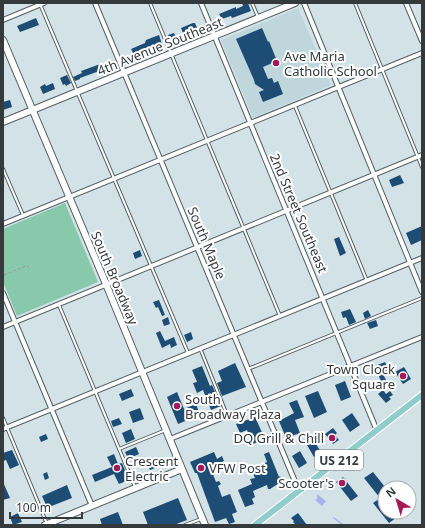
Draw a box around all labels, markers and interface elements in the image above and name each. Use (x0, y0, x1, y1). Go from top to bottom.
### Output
street label: 4th Avenue Southeast (95, 12, 226, 79)
place label: Ave Maria Catholic School (284, 47, 377, 80)
marker: Ave Maria Catholic School (271, 58, 281, 68)
street label: 2nd Street Southeast (266, 151, 332, 276)
street label: South Maple (184, 204, 230, 282)
street label: South Broadway (87, 228, 143, 328)
place label: Town Clock Square (327, 360, 395, 393)
marker: Town Clock Square (398, 371, 408, 381)
place label: South Broadway Plaza (185, 390, 281, 423)
marker: South Broadway Plaza (172, 401, 182, 411)
place label: DQ Grill & Chill (233, 429, 324, 447)
marker: DQ Grill & Chill (327, 433, 337, 443)
road number: US 212 (315, 450, 363, 470)
place label: Crescent Electric (125, 452, 178, 485)
place label: VFW Post (209, 459, 266, 477)
marker: Crescent Electric (112, 463, 122, 473)
marker: VFW Post (196, 463, 206, 473)
place label: Scooter's (278, 474, 334, 492)
marker: Scooter's (337, 478, 347, 488)
north arrow (377, 480, 417, 520)
text: N (382, 483, 399, 500)
scale bar (10, 494, 82, 520)
text: 100 m (16, 499, 51, 516)

